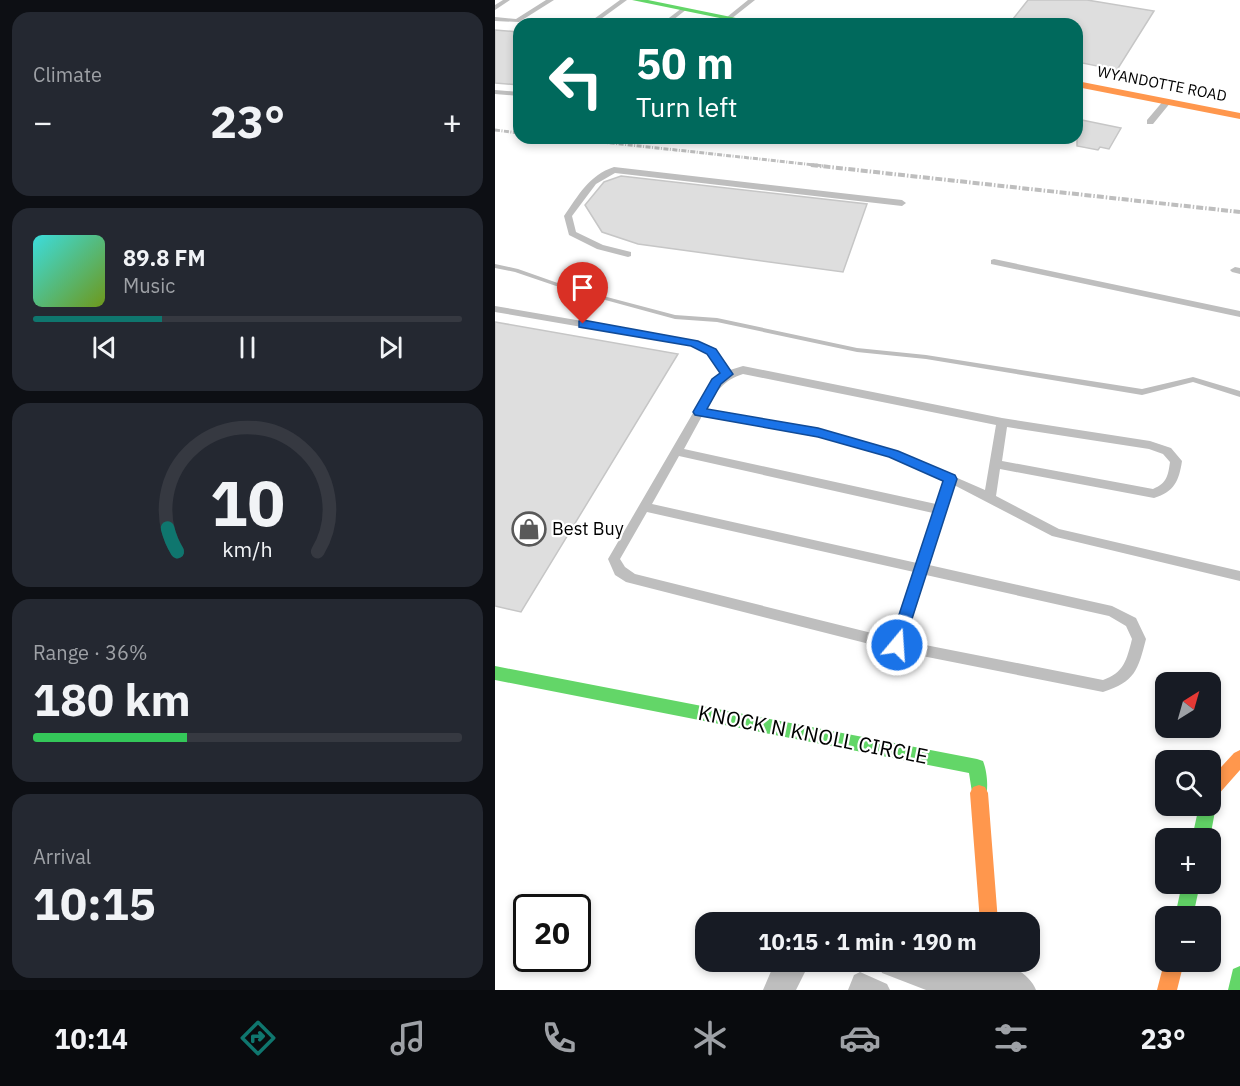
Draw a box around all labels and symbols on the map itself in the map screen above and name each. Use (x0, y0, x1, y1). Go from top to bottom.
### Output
street label: WYANDOTTE ROAD (1096, 62, 1228, 105)
pin (557, 262, 608, 324)
shop icon: Best Buy (511, 511, 547, 547)
place label: Best Buy (552, 517, 624, 540)
position arrow (865, 613, 929, 677)
north arrow (1155, 672, 1221, 738)
street label: KNOCK N KNOLL CIRCLE (696, 698, 931, 770)
speed limit sign: 20 (513, 894, 591, 972)

